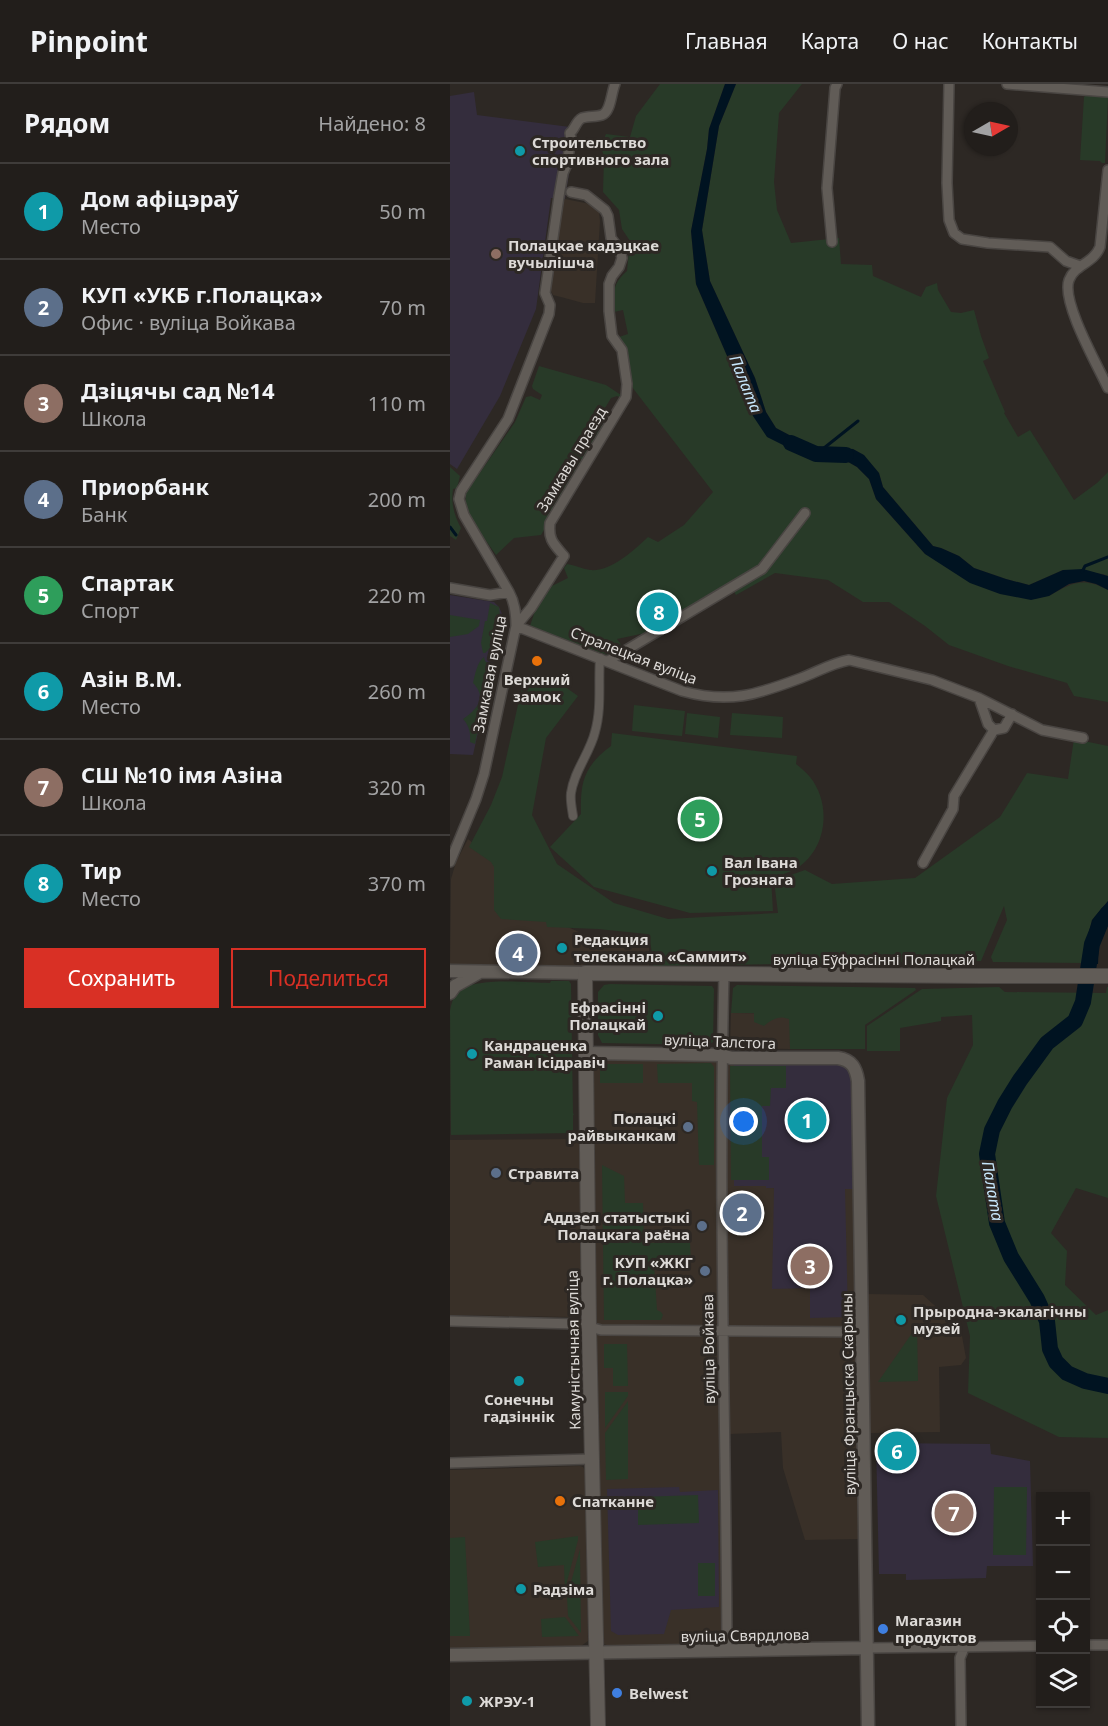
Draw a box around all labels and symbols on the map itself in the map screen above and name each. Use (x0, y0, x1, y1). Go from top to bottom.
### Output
north arrow (964, 102, 1018, 156)
place label: Строительство спортивного зала (532, 132, 669, 169)
marker: Строительство спортивного зала (513, 144, 527, 158)
place label: Полацкае кадэцкае вучылішча (508, 235, 659, 272)
marker: Полацкае кадэцкае вучылішча (489, 247, 503, 261)
water label: Палата (724, 352, 768, 416)
street label: Замкавы праезд (532, 403, 610, 515)
pin: 8 (640, 590, 678, 634)
street label: Замкавая вуліца (468, 614, 510, 734)
street label: Стралецкая вуліца (568, 622, 700, 688)
marker: Верхний замок (530, 654, 544, 668)
place label: Верхний замок (504, 669, 570, 706)
pin: 5 (680, 796, 720, 842)
place label: Вал Івана Грознага (724, 852, 798, 889)
marker: Вал Івана Грознага (705, 864, 719, 878)
place label: Редакция телеканала «Саммит» (574, 929, 747, 966)
pin: 4 (498, 930, 538, 976)
marker: Редакция телеканала «Саммит» (555, 941, 569, 955)
street label: вуліца Еўфрасінні Полацкай (773, 949, 975, 969)
place label: Ефрасінні Полацкай (569, 997, 646, 1034)
marker: Ефрасінні Полацкай (651, 1009, 665, 1023)
street label: вуліца Талстога (664, 1029, 776, 1053)
place label: Кандраценка Раман Ісідравіч (484, 1035, 606, 1072)
marker: Кандраценка Раман Ісідравіч (465, 1047, 479, 1061)
pin: 1 (788, 1098, 826, 1142)
your location (729, 1107, 758, 1136)
place label: Полацкі райвыканкам (568, 1108, 676, 1145)
marker: Полацкі райвыканкам (681, 1120, 695, 1134)
water label: Палата (977, 1159, 1009, 1223)
place label: Стравита (508, 1163, 579, 1183)
marker: Стравита (489, 1166, 503, 1180)
pin: 2 (722, 1190, 762, 1236)
place label: Аддзел статыстыкі Полацкага раёна (544, 1207, 690, 1244)
marker: Аддзел статыстыкі Полацкага раёна (695, 1219, 709, 1233)
pin: 3 (790, 1244, 830, 1288)
place label: КУП «ЖКГ г. Полацка» (602, 1252, 693, 1289)
marker: КУП «ЖКГ г. Полацка» (698, 1264, 712, 1278)
street label: Камуністычная вуліца (562, 1270, 584, 1430)
street label: вуліца Францыска Скарыны (836, 1292, 860, 1496)
street label: вуліца Войкава (697, 1294, 719, 1404)
place label: Прыродна-экалагічны музей (913, 1301, 1087, 1338)
marker: Прыродна-экалагічны музей (894, 1313, 908, 1327)
marker: Сонечны гадзіннік (512, 1374, 526, 1388)
place label: Сонечны гадзіннік (483, 1389, 556, 1426)
pin: 6 (878, 1428, 916, 1474)
pin: 7 (934, 1490, 974, 1536)
place label: Спатканне (572, 1491, 654, 1511)
marker: Спатканне (553, 1494, 567, 1508)
place label: Радзіма (533, 1579, 594, 1599)
marker: Радзіма (514, 1582, 528, 1596)
place label: Магазин продуктов (895, 1610, 977, 1647)
marker: Магазин продуктов (876, 1622, 890, 1636)
street label: вуліца Свярдлова (680, 1624, 810, 1646)
place label: Belwest (629, 1683, 689, 1703)
marker: Belwest (610, 1686, 624, 1700)
place label: ЖРЭУ-1 (479, 1691, 535, 1711)
marker: ЖРЭУ-1 (460, 1694, 474, 1708)

